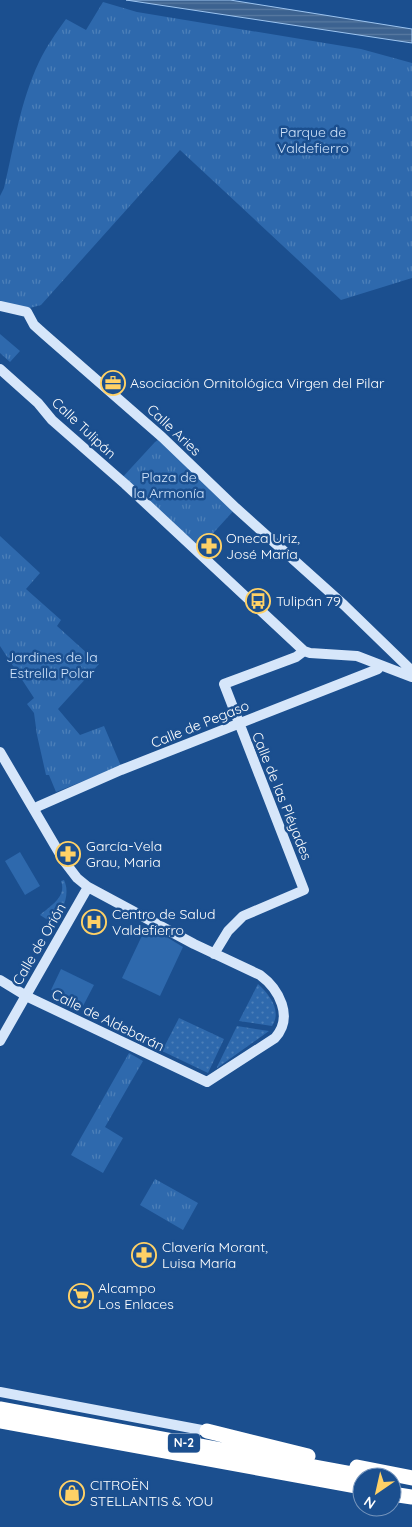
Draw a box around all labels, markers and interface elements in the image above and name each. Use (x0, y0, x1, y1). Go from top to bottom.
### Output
park label: Parque de Valdefierro (277, 123, 349, 157)
office icon: Asociación Ornitológica Virgen del Pilar (100, 370, 126, 396)
place label: Asociación Ornitológica Virgen del Pilar (130, 374, 385, 392)
street label: Calle Tulipán (48, 394, 120, 462)
street label: Calle Aries (143, 400, 205, 460)
park label: Plaza de la Armonía (134, 468, 204, 502)
place label: Oneca Uriz, José María (226, 529, 300, 563)
pharmacy icon: Oneca Uriz, José María (196, 533, 222, 559)
bus stop icon: Tulipán 79 (245, 588, 271, 614)
place label: Tulipán 79 (276, 592, 341, 610)
park label: Jardines de la Estrella Polar (6, 648, 98, 682)
street label: Calle de Pegaso (148, 696, 252, 752)
street label: Calle de las Pléyades (248, 729, 316, 863)
place label: García-Vela Grau, Maria (86, 837, 162, 871)
pharmacy icon: García-Vela Grau, Maria (55, 841, 81, 867)
street label: Calle de Orión (8, 900, 70, 988)
place label: Centro de Salud Valdefierro (112, 905, 215, 939)
hospital icon: Centro de Salud Valdefierro (81, 909, 107, 935)
street label: Calle de Aldebarán (49, 985, 167, 1055)
place label: Clavería Morant, Luisa María (162, 1238, 268, 1272)
pharmacy icon: Clavería Morant, Luisa María (131, 1242, 157, 1268)
place label: Alcampo Los Enlaces (98, 1279, 174, 1313)
supermarket icon: Alcampo Los Enlaces (68, 1283, 94, 1309)
road number: N-2 (168, 1434, 200, 1452)
north arrow (352, 1467, 402, 1517)
place label: CITROËN STELLANTIS & YOU (90, 1476, 214, 1510)
shop icon: CITROËN STELLANTIS & YOU (59, 1480, 85, 1506)
text: N (360, 1492, 379, 1513)

